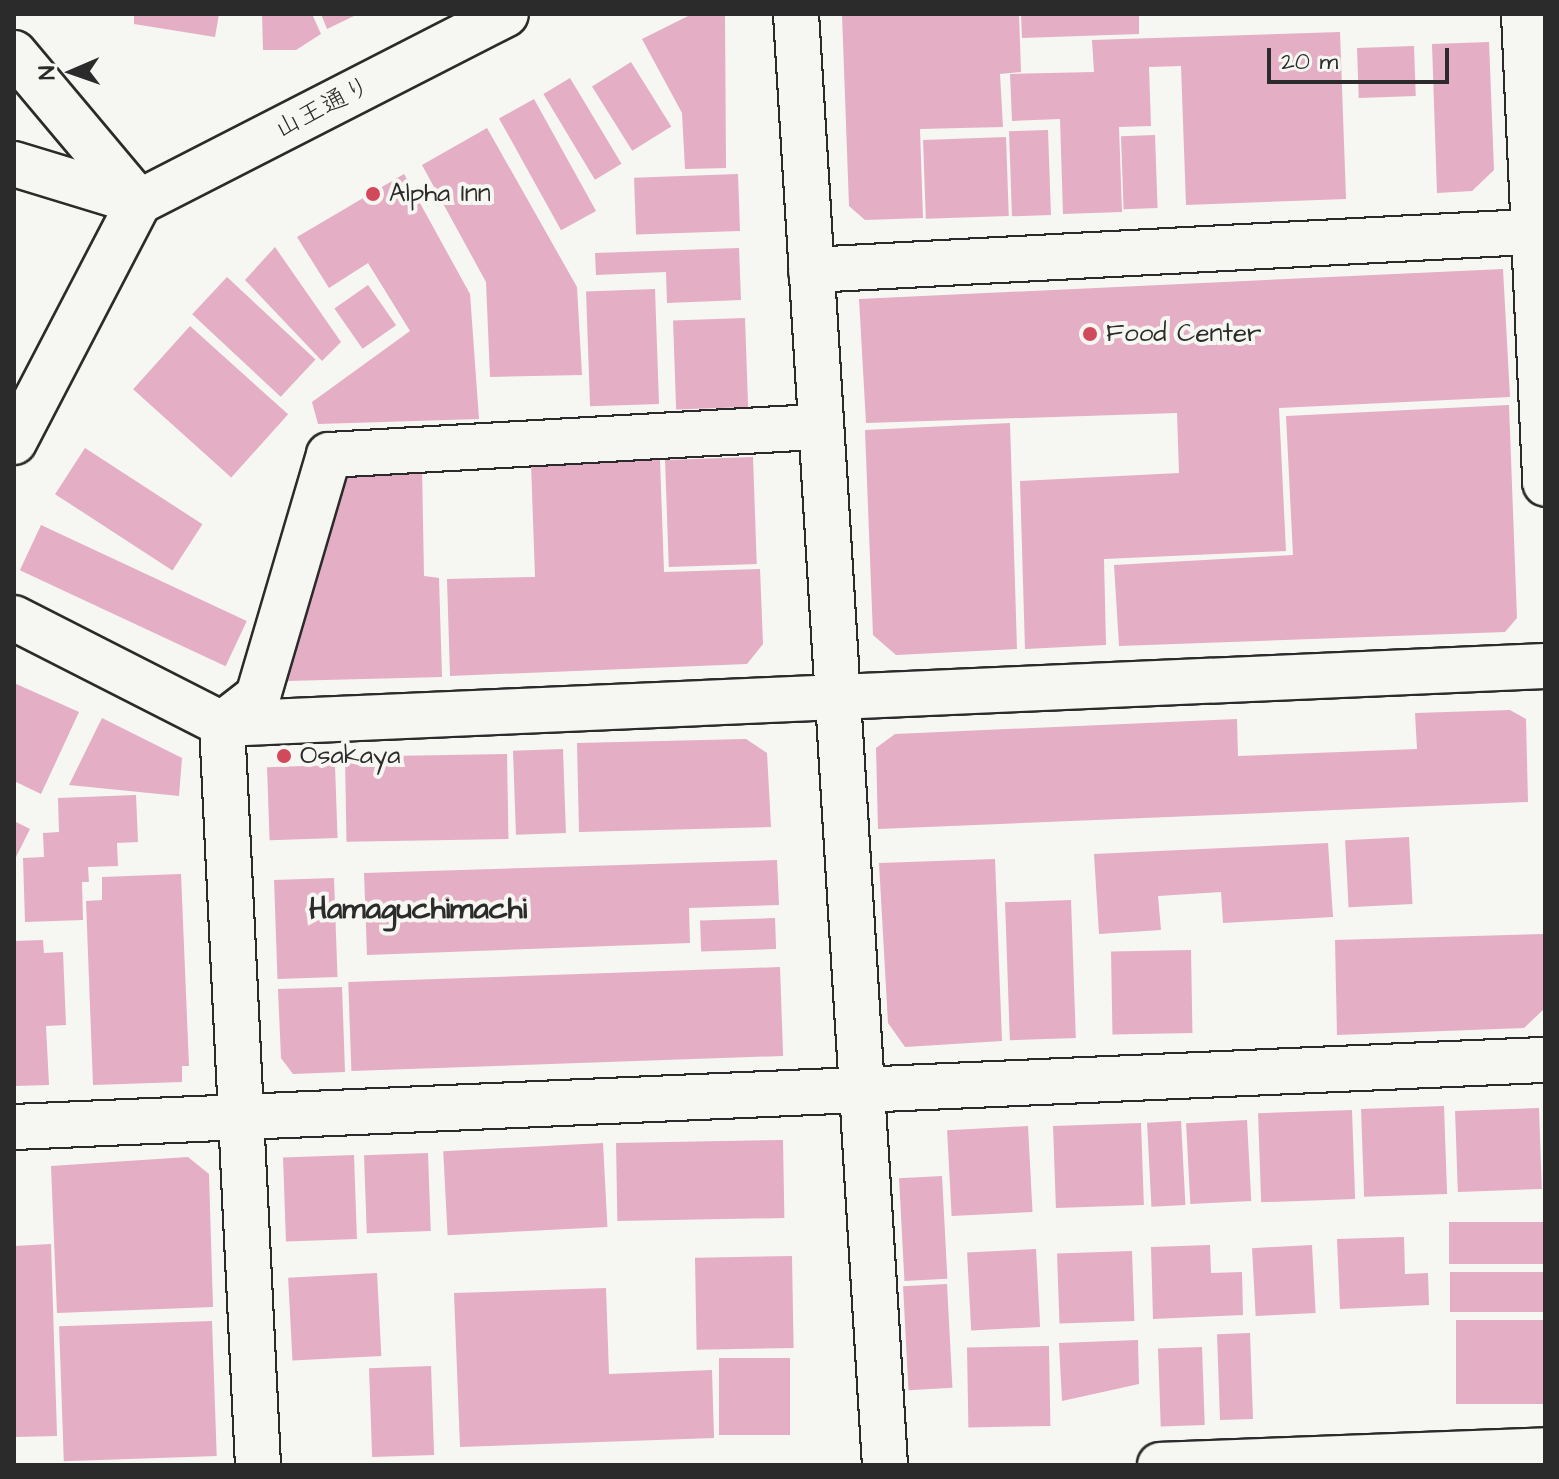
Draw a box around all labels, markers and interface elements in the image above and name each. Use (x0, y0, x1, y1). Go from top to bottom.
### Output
north arrow (32, 32, 112, 112)
scale bar (1271, 32, 1453, 82)
text: 20 m (1281, 45, 1338, 79)
text: N (32, 65, 63, 80)
street label: 山王通り (270, 70, 376, 146)
place label: Alpha Inn (389, 178, 491, 210)
marker: Alpha Inn (364, 185, 382, 203)
place label: Food Center (1106, 318, 1261, 350)
marker: Food Center (1081, 325, 1099, 343)
place label: Osakaya (300, 740, 400, 772)
marker: Osakaya (275, 747, 293, 765)
district label: Hamaguchimachi (309, 891, 527, 927)

